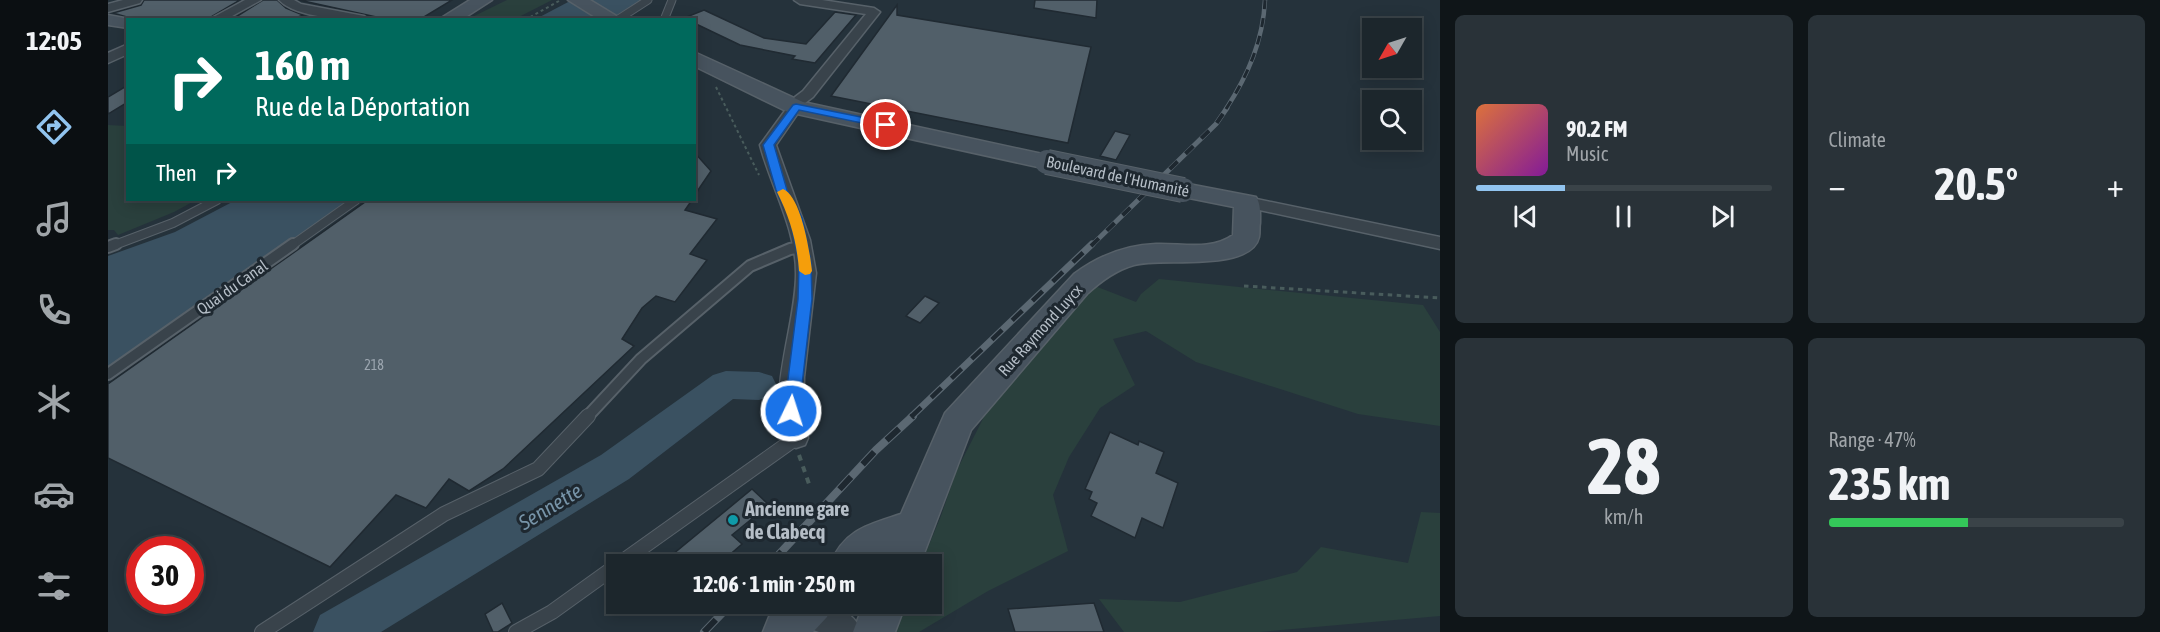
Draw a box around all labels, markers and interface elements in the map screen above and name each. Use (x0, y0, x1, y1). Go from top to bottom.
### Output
north arrow (1362, 18, 1422, 78)
map controls (1362, 18, 1422, 150)
text: 12:05 (26, 25, 82, 56)
text: 160 m (255, 41, 350, 89)
icon: right (156, 42, 234, 120)
button: search (1362, 90, 1422, 150)
text: Rue de la Déportation (255, 91, 470, 122)
pin (860, 99, 911, 150)
icon: directions (33, 106, 75, 148)
icon: arrive (869, 108, 902, 141)
text: 90.2 FM (1566, 116, 1628, 142)
text: Climate (1829, 128, 1886, 151)
text: Music (1566, 142, 1608, 165)
street label: Boulevard de l'Humanité (1045, 152, 1191, 200)
icon: right (209, 156, 242, 189)
text: 20.5° (1934, 158, 2018, 210)
text: Then (156, 160, 197, 186)
text: − (1829, 166, 1846, 204)
text: + (2107, 166, 2124, 204)
icon: music (33, 198, 75, 240)
icon: previous (1509, 200, 1542, 233)
icon: pause (1607, 200, 1640, 233)
icon: next (1706, 200, 1739, 233)
street label: Quai du Canal (193, 256, 271, 318)
street label: Rue Raymond Luycx (994, 280, 1087, 380)
icon: phone (33, 289, 75, 331)
house number: 218 (364, 357, 384, 373)
position arrow (759, 379, 823, 443)
icon: climate (33, 381, 75, 423)
text: 28 (1587, 421, 1660, 511)
text: Range · 47% (1829, 428, 1916, 451)
text: 235 km (1829, 458, 1950, 510)
icon: car (33, 473, 75, 515)
water label: Sennette (513, 478, 586, 535)
place label: Ancienne gare de Clabecq (744, 497, 849, 543)
text: km/h (1604, 505, 1644, 528)
marker: Ancienne gare de Clabecq (726, 513, 740, 527)
speed limit sign: 30 (126, 536, 204, 614)
icon: filters (33, 565, 75, 607)
text: 12:06 · 1 min · 250 m (693, 571, 855, 597)

